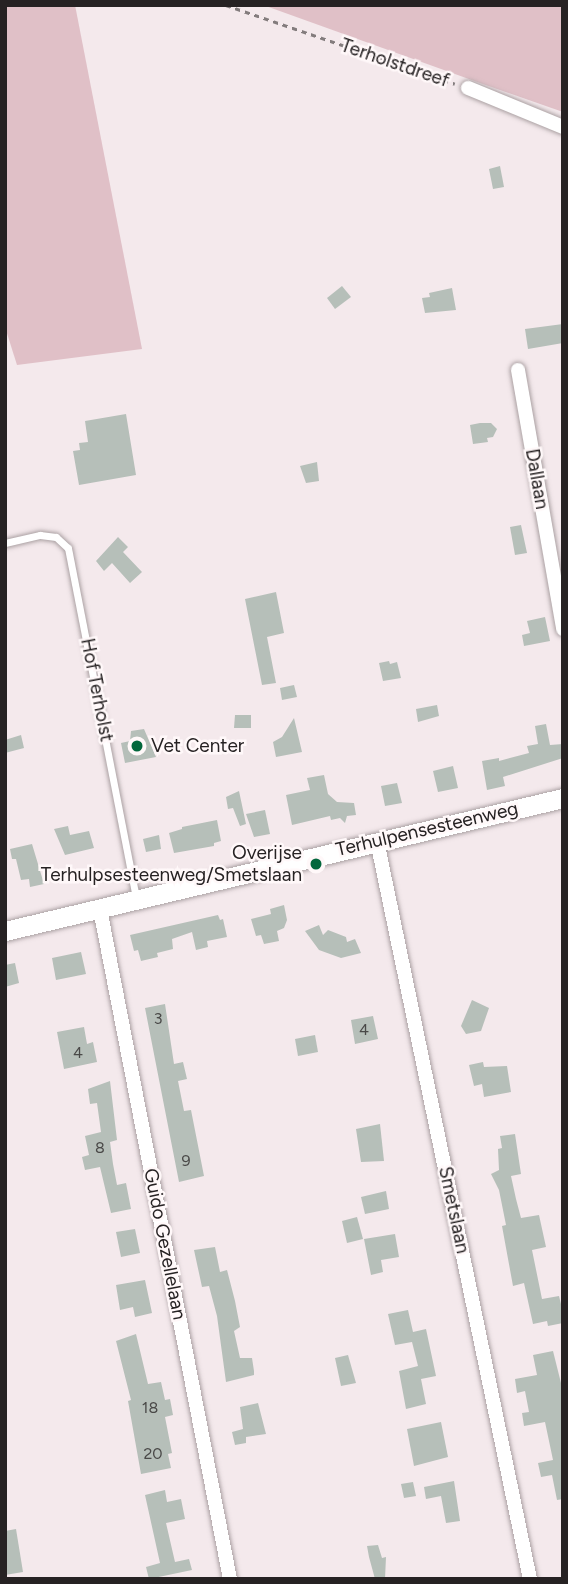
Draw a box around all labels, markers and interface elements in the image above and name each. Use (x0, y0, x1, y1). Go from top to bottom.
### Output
street label: Terholstdreef (338, 34, 452, 92)
street label: Dallaan (520, 447, 554, 511)
street label: Hof Terholst (76, 636, 118, 744)
place label: Vet Center (151, 735, 244, 757)
marker: Vet Center (129, 738, 145, 754)
street label: Terhulpensesteenweg (334, 797, 520, 861)
place label: Overijse Terhulpsesteenweg/Smetslaan (41, 842, 302, 886)
marker: Overijse Terhulpsesteenweg/Smetslaan (308, 856, 324, 872)
house number: 3 (154, 1009, 162, 1029)
house number: 4 (359, 1020, 369, 1040)
house number: 4 (73, 1043, 83, 1063)
house number: 8 (95, 1138, 105, 1158)
house number: 9 (181, 1151, 191, 1171)
street label: Smetslaan (434, 1164, 474, 1256)
street label: Guido Gezellelaan (139, 1166, 191, 1322)
house number: 18 (142, 1398, 158, 1418)
house number: 20 (143, 1444, 163, 1464)

